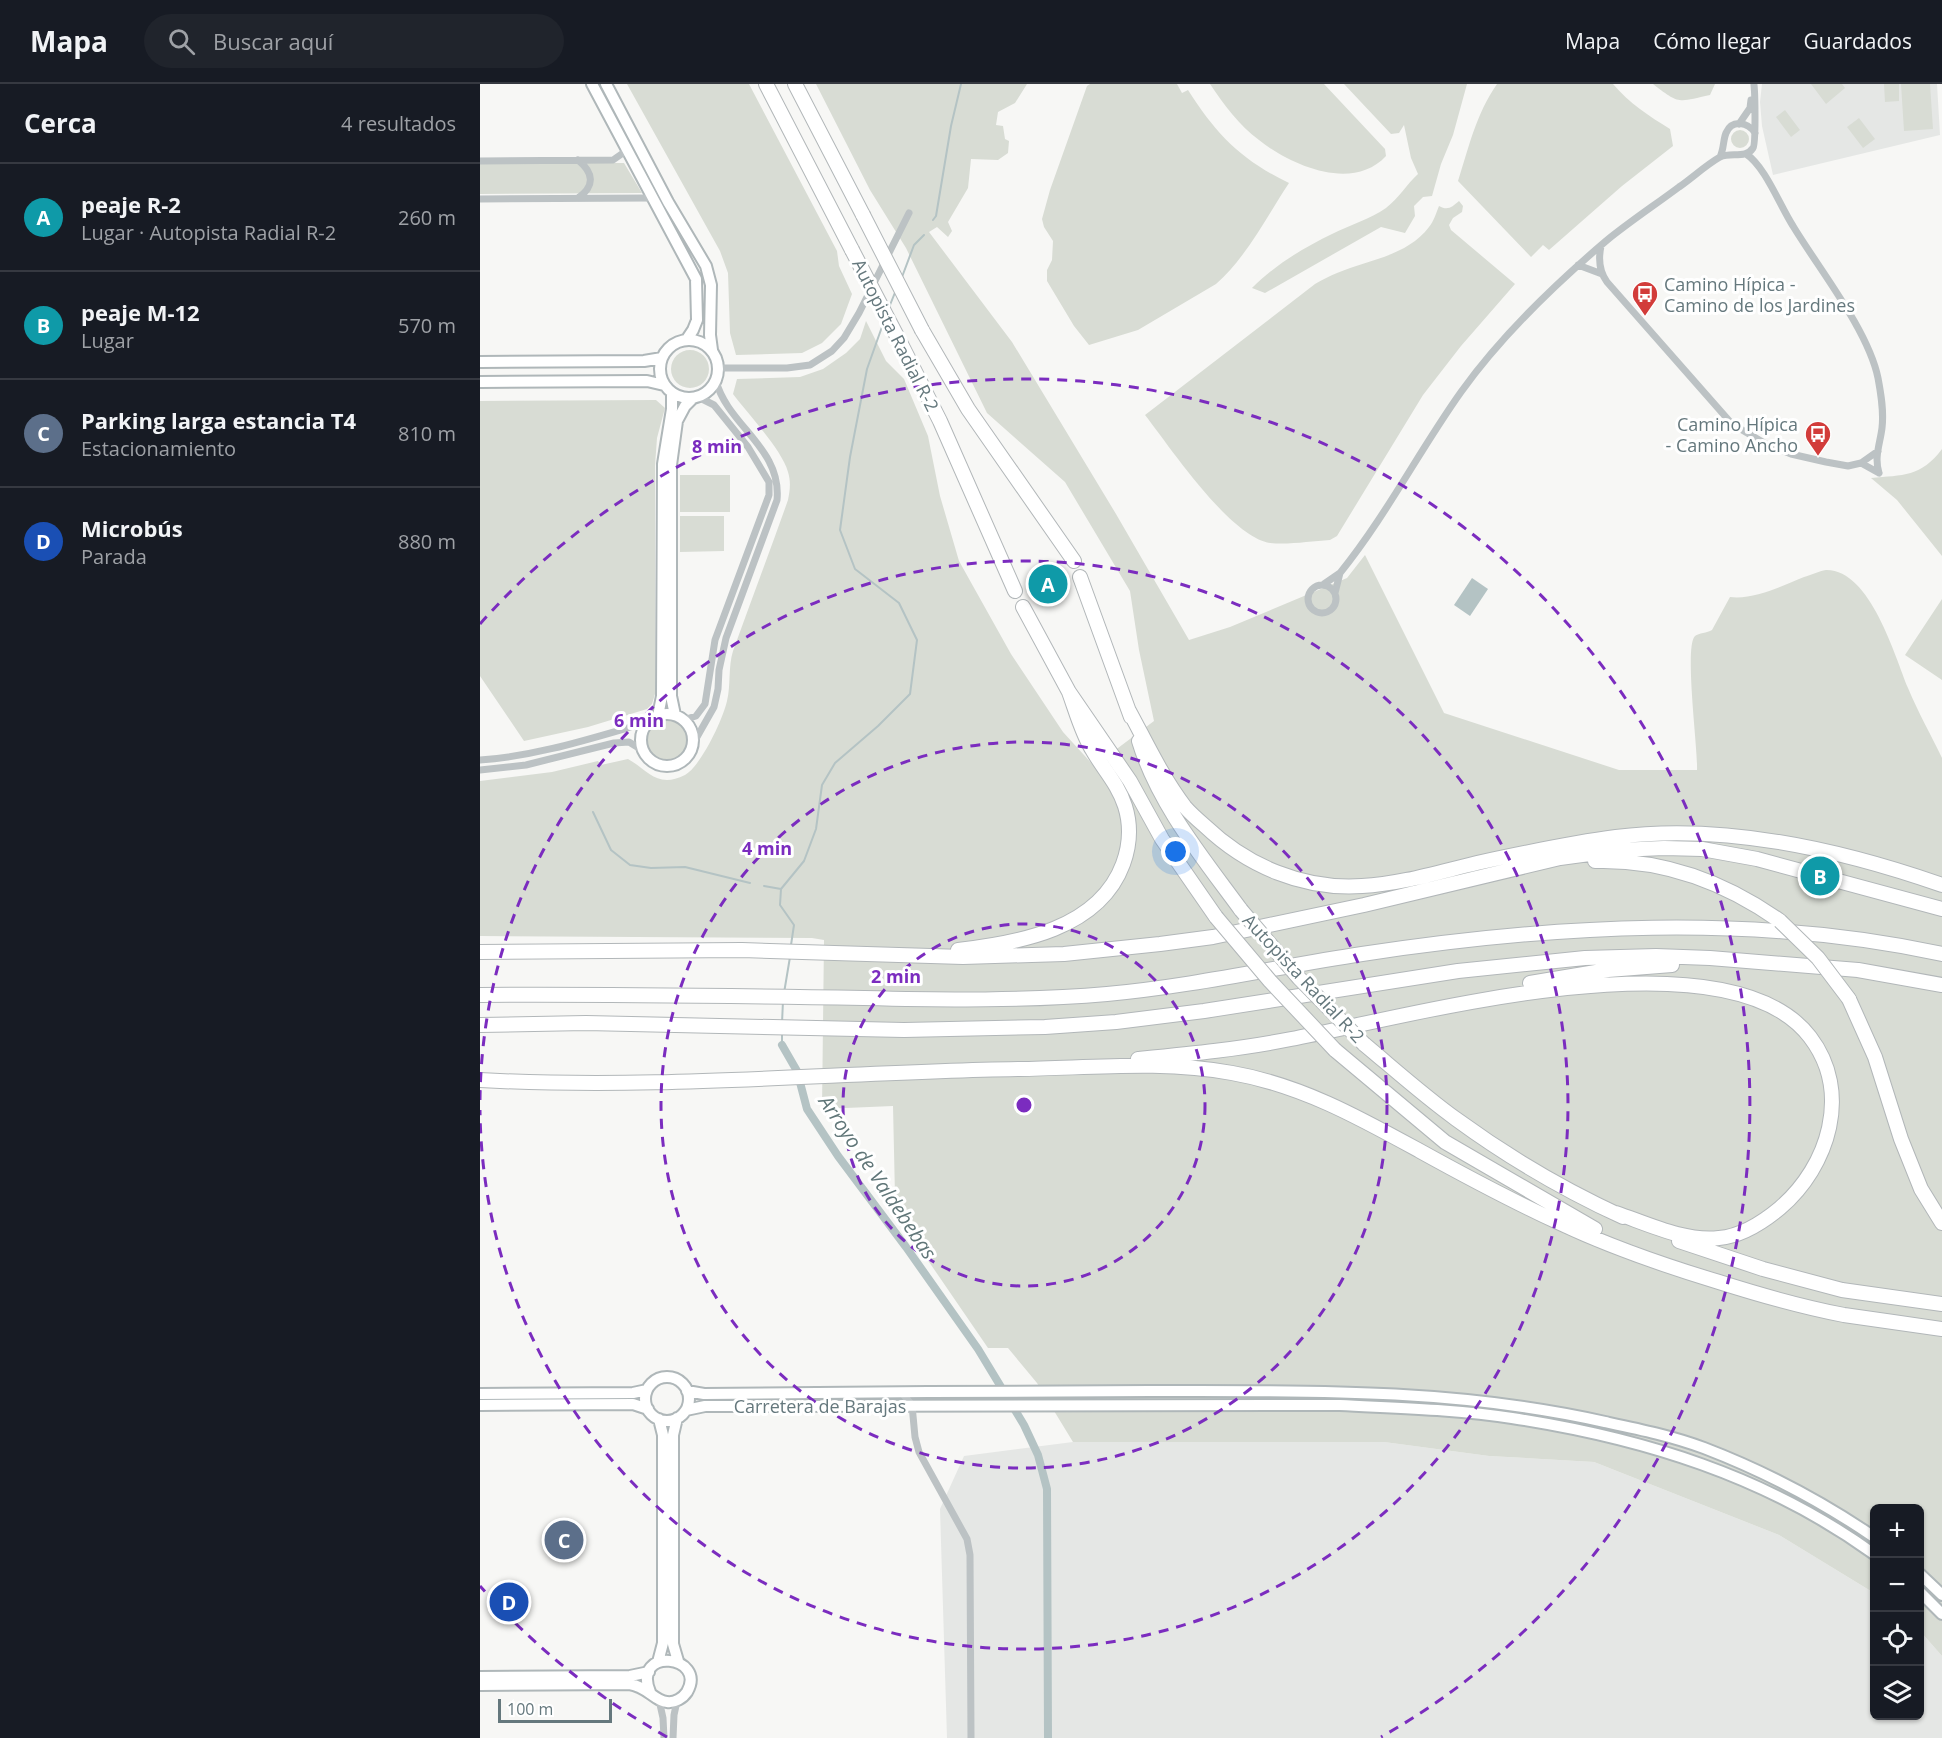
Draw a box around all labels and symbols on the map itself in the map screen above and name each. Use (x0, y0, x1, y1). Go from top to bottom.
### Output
street label: Autopista Radial R-2 (847, 255, 945, 415)
place label: Camino Hípica - Camino de los Jardines (1664, 272, 1855, 317)
bus stop icon: Camino Hípica - Camino de los Jardines (1630, 279, 1660, 317)
place label: Camino Hípica - Camino Ancho (1666, 412, 1798, 457)
bus stop icon: Camino Hípica - Camino Ancho (1803, 419, 1833, 457)
text: 8 min (692, 434, 742, 458)
pin: A (1028, 562, 1068, 606)
text: 6 min (614, 708, 664, 732)
text: 4 min (742, 836, 792, 860)
your location (1161, 837, 1190, 866)
pin: B (1800, 854, 1840, 898)
street label: Autopista Radial R-2 (1238, 908, 1370, 1048)
text: 2 min (871, 964, 921, 988)
water label: Arroyo de Valdebebas (812, 1088, 943, 1265)
centre of rings (1014, 1095, 1034, 1115)
street label: Carretera de Barajas (734, 1394, 906, 1418)
pin: C (544, 1518, 584, 1562)
pin: D (489, 1580, 528, 1624)
scale bar (498, 1696, 612, 1724)

